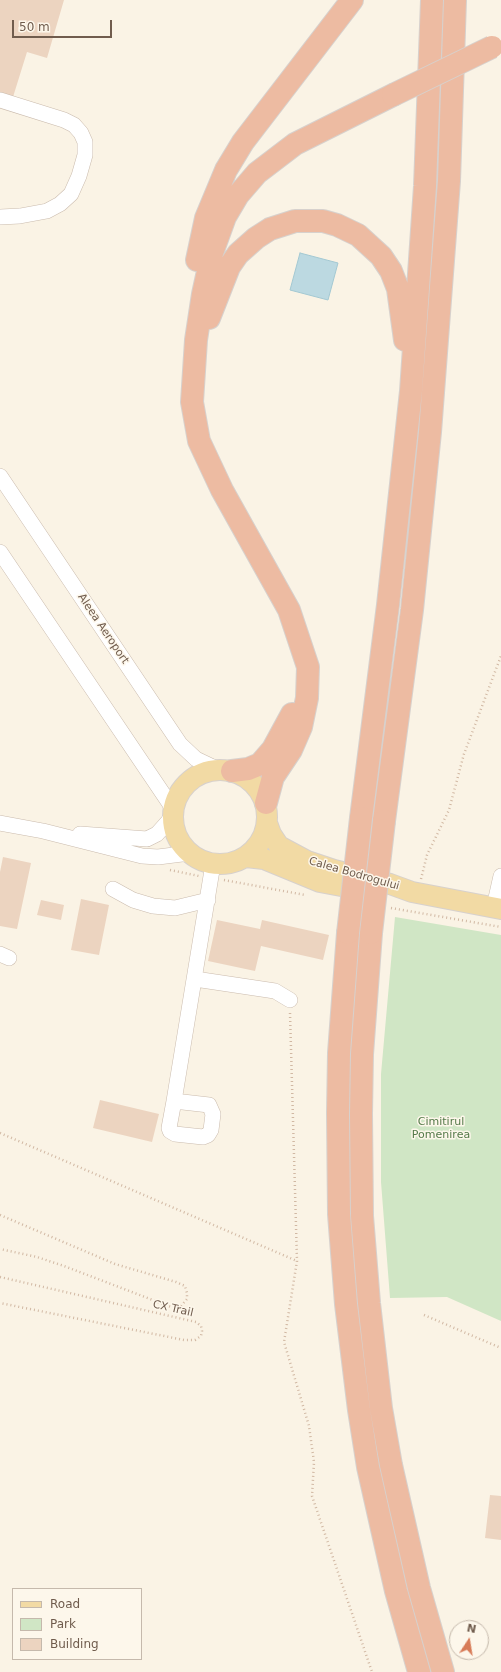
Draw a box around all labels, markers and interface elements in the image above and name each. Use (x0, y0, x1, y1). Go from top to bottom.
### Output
scale bar (14, 12, 114, 38)
text: 50 m (19, 20, 50, 34)
street label: Aleea Aeroport (75, 591, 131, 667)
street label: Calea Bodrogului (307, 855, 401, 893)
park label: Cimitirul Pomenirea (412, 1115, 470, 1141)
street label: CX Trail (151, 1298, 195, 1320)
legend (12, 1588, 142, 1660)
text: Road (50, 1597, 80, 1611)
text: Park (50, 1617, 76, 1631)
north arrow (449, 1620, 489, 1660)
text: N (466, 1621, 477, 1636)
text: Building (50, 1637, 99, 1651)

